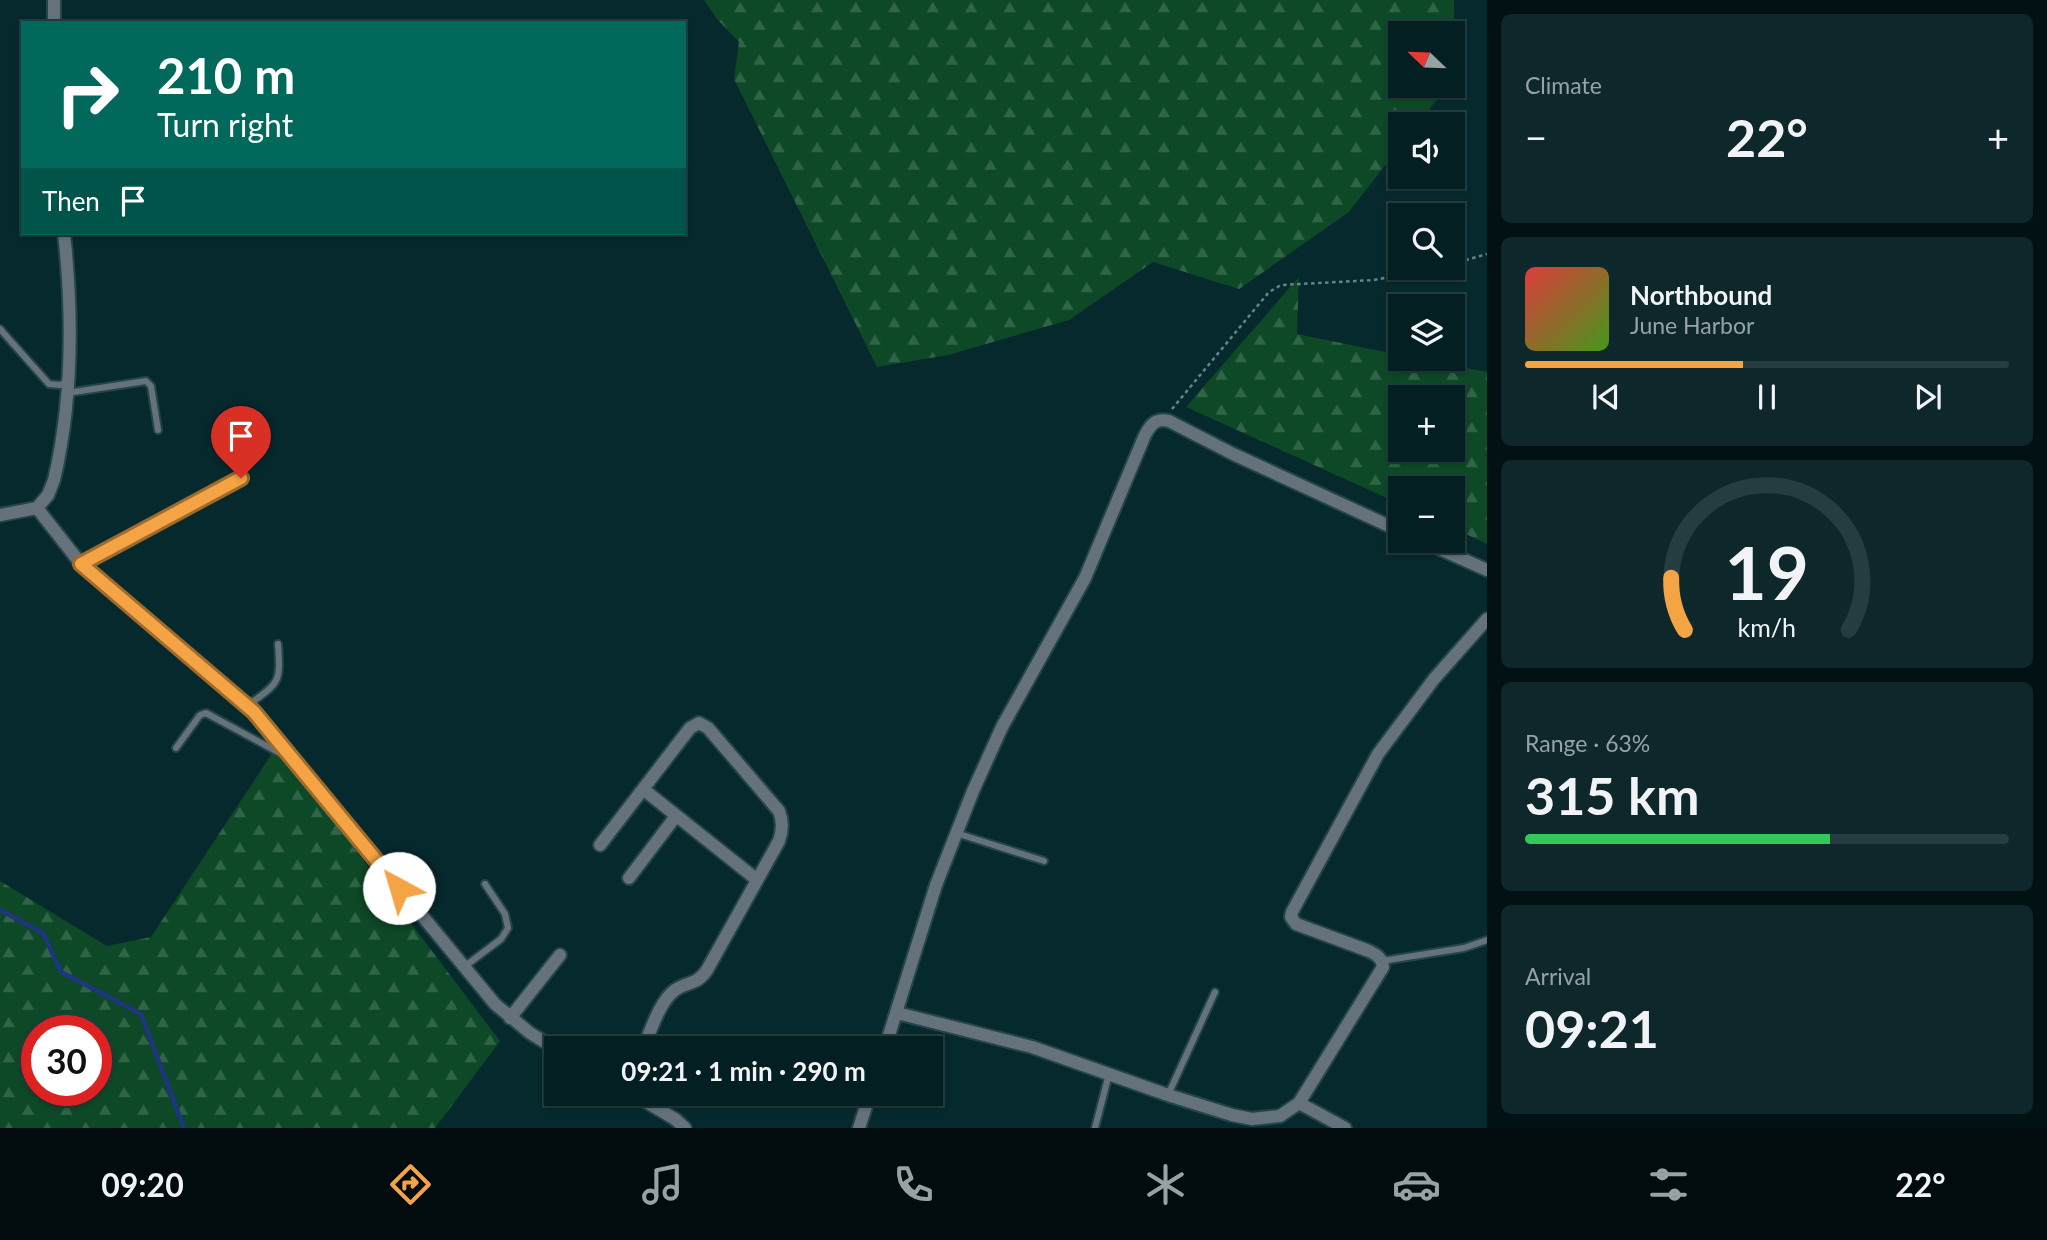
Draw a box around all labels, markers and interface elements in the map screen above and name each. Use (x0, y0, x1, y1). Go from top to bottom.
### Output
north arrow (1388, 21, 1465, 98)
map controls (1388, 21, 1465, 553)
text: 210 m (157, 46, 295, 104)
icon: right (42, 49, 133, 140)
text: Climate (1525, 71, 1602, 99)
text: Turn right (157, 105, 293, 144)
text: 22° (1726, 106, 1808, 168)
button: sound (1388, 112, 1465, 189)
text: − (1525, 114, 1547, 160)
text: + (1987, 114, 2009, 160)
icon: arrive (114, 182, 152, 220)
text: Then (42, 185, 100, 217)
button: search (1388, 203, 1465, 280)
text: Northbound (1630, 279, 1772, 311)
button: layers (1388, 294, 1465, 371)
text: June Harbor (1630, 311, 1754, 339)
icon: previous (1587, 378, 1625, 416)
icon: pause (1748, 378, 1786, 416)
icon: next (1909, 378, 1947, 416)
button: + (1388, 385, 1465, 462)
pin (211, 406, 271, 478)
icon: arrive (222, 417, 260, 455)
button: − (1388, 476, 1465, 553)
text: 19 (1725, 528, 1809, 616)
text: km/h (1738, 612, 1796, 642)
text: Range · 63% (1525, 729, 1650, 757)
text: 315 km (1525, 764, 1699, 826)
position arrow (362, 851, 436, 925)
text: Arrival (1525, 962, 1591, 990)
text: 09:21 (1525, 997, 1659, 1059)
speed limit sign: 30 (21, 1015, 112, 1106)
text: 09:21 · 1 min · 290 m (621, 1055, 866, 1087)
icon: directions (386, 1160, 435, 1209)
icon: music (638, 1160, 687, 1209)
icon: phone (889, 1160, 938, 1209)
icon: climate (1141, 1160, 1190, 1209)
icon: car (1392, 1160, 1441, 1209)
icon: filters (1644, 1160, 1693, 1209)
text: 09:20 (101, 1165, 184, 1204)
text: 22° (1895, 1165, 1946, 1204)

